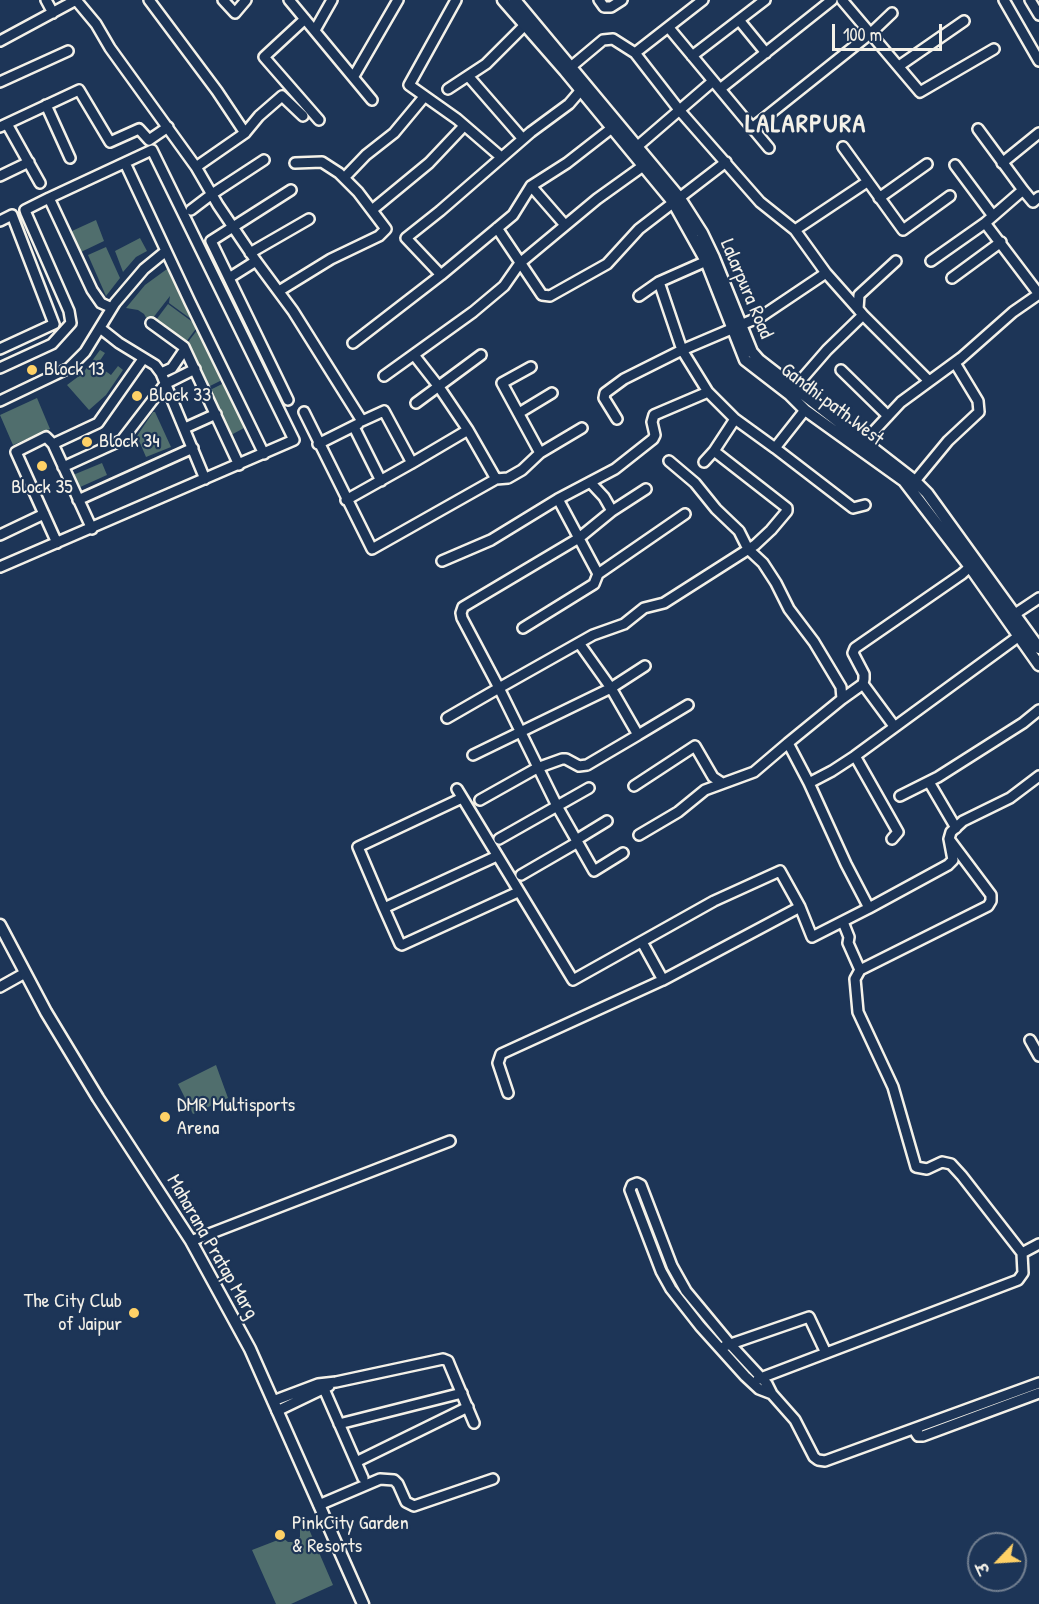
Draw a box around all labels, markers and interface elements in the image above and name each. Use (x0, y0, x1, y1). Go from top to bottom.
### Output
scale bar (835, 12, 944, 50)
text: 100 m (843, 22, 882, 47)
district label: LALARPURA (745, 109, 867, 141)
street label: Lalarpura Road (714, 236, 778, 342)
place label: Block 13 (44, 358, 104, 382)
street label: Gandhi path West (776, 358, 888, 452)
marker: Block 13 (25, 363, 39, 377)
place label: Block 33 (149, 384, 211, 408)
marker: Block 33 (130, 389, 144, 403)
place label: Block 34 (99, 430, 160, 454)
marker: Block 34 (80, 435, 94, 449)
marker: Block 35 (35, 459, 49, 473)
place label: Block 35 (11, 476, 73, 500)
place label: DMR Multisports Arena (177, 1094, 295, 1141)
marker: DMR Multisports Arena (158, 1110, 172, 1124)
street label: Maharana Pratap Marg (161, 1171, 263, 1323)
place label: The City Club of Jaipur (24, 1290, 122, 1337)
marker: The City Club of Jaipur (127, 1306, 141, 1320)
place label: PinkCity Garden & Resorts (292, 1512, 409, 1559)
marker: PinkCity Garden & Resorts (273, 1528, 287, 1542)
north arrow (967, 1532, 1027, 1592)
text: उ (970, 1559, 995, 1578)

